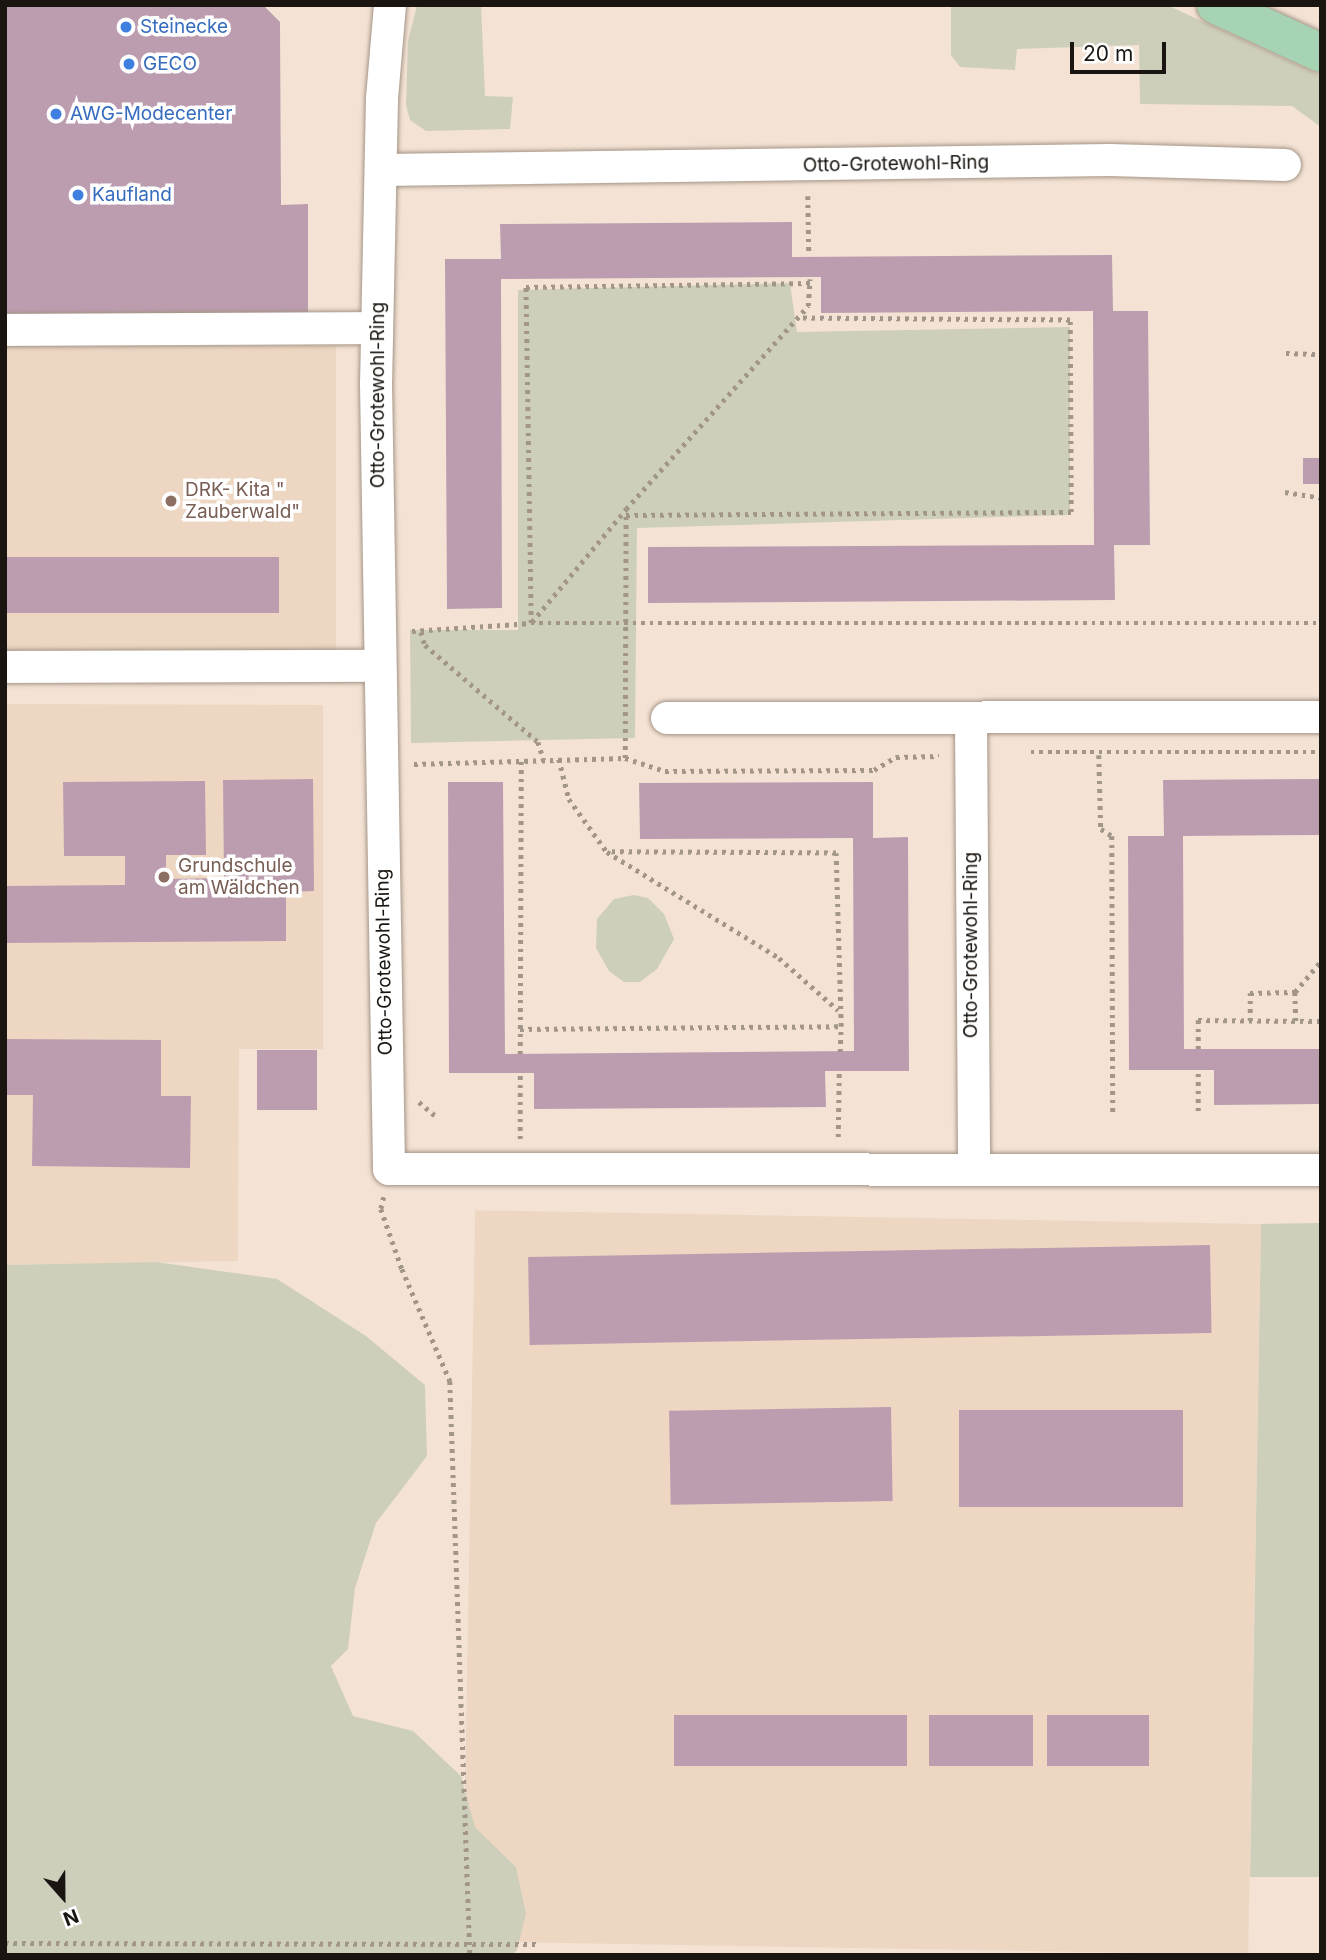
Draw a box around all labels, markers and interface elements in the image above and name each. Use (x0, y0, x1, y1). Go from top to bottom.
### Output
place label: Steinecke (140, 16, 228, 38)
marker: Steinecke (118, 19, 134, 35)
scale bar (1074, 28, 1170, 72)
text: 20 m (1083, 41, 1133, 66)
place label: GECO (143, 53, 197, 75)
marker: GECO (121, 56, 137, 72)
place label: AWG-Modecenter (70, 103, 232, 125)
marker: AWG-Modecenter (48, 106, 64, 122)
street label: Otto-Grotewohl-Ring (803, 151, 989, 177)
place label: Kaufland (92, 184, 172, 206)
marker: Kaufland (70, 187, 86, 203)
street label: Otto-Grotewohl-Ring (367, 302, 389, 488)
place label: DRK- Kita " Zauberwald" (185, 479, 300, 523)
marker: DRK- Kita " Zauberwald" (163, 493, 179, 509)
street label: Otto-Grotewohl-Ring (960, 852, 982, 1038)
place label: Grundschule am Wäldchen (178, 855, 300, 899)
marker: Grundschule am Wäldchen (156, 869, 172, 885)
street label: Otto-Grotewohl-Ring (371, 869, 397, 1055)
north arrow (28, 1862, 98, 1932)
text: N (60, 1904, 82, 1930)

